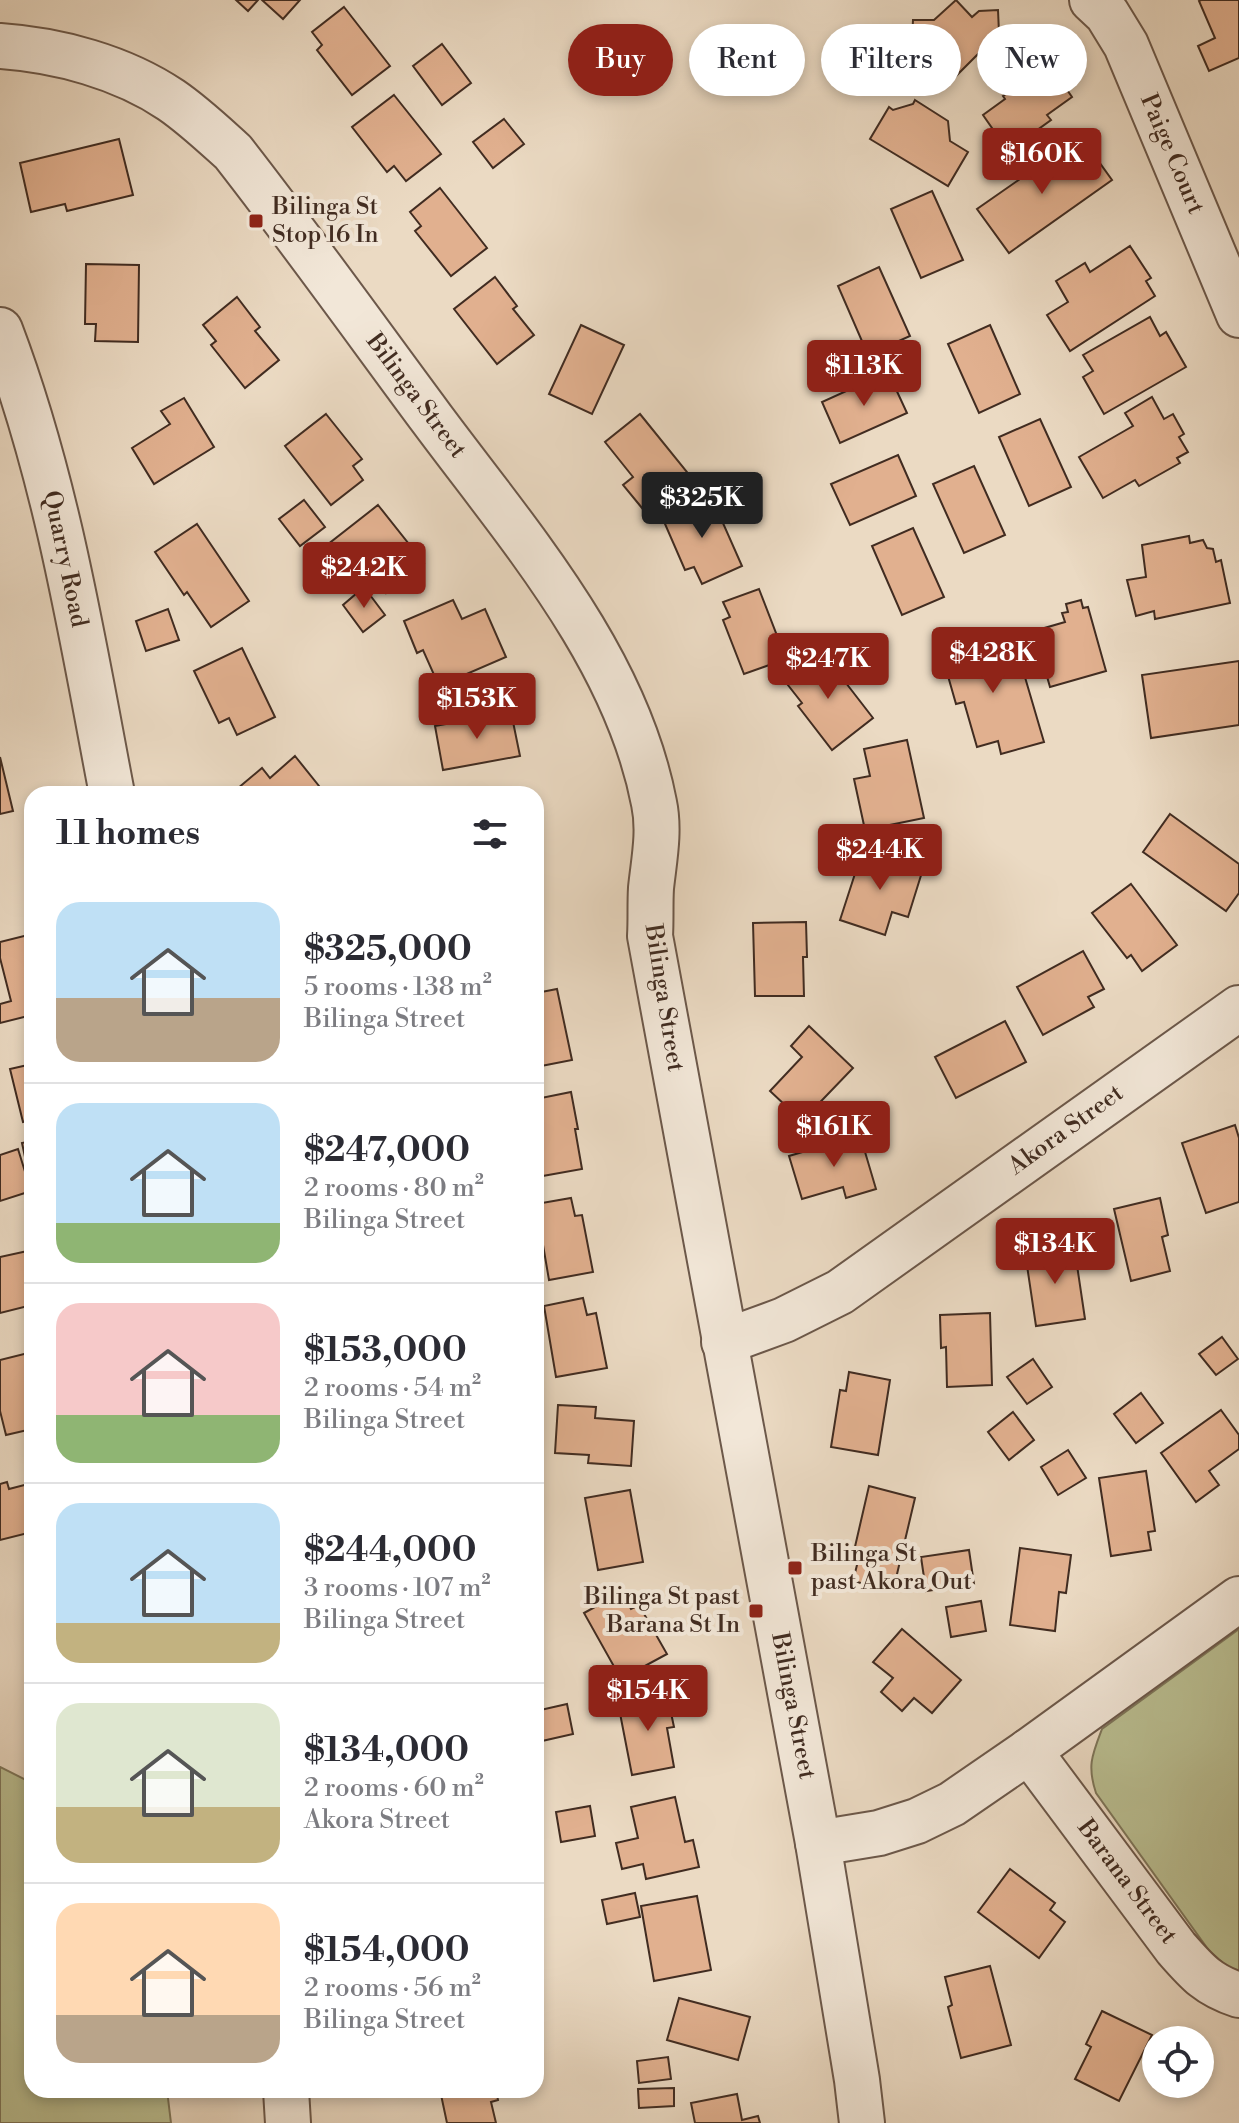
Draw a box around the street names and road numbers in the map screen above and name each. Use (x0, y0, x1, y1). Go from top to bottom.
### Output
street label: Paige Court (1133, 89, 1211, 219)
street label: Bilinga Street (359, 327, 473, 465)
street label: Quarry Road (36, 488, 94, 630)
street label: Bilinga Street (637, 921, 691, 1074)
street label: Akora Street (1002, 1078, 1130, 1182)
street label: Bilinga Street (764, 1629, 822, 1782)
street label: Barana Street (1070, 1813, 1184, 1951)

